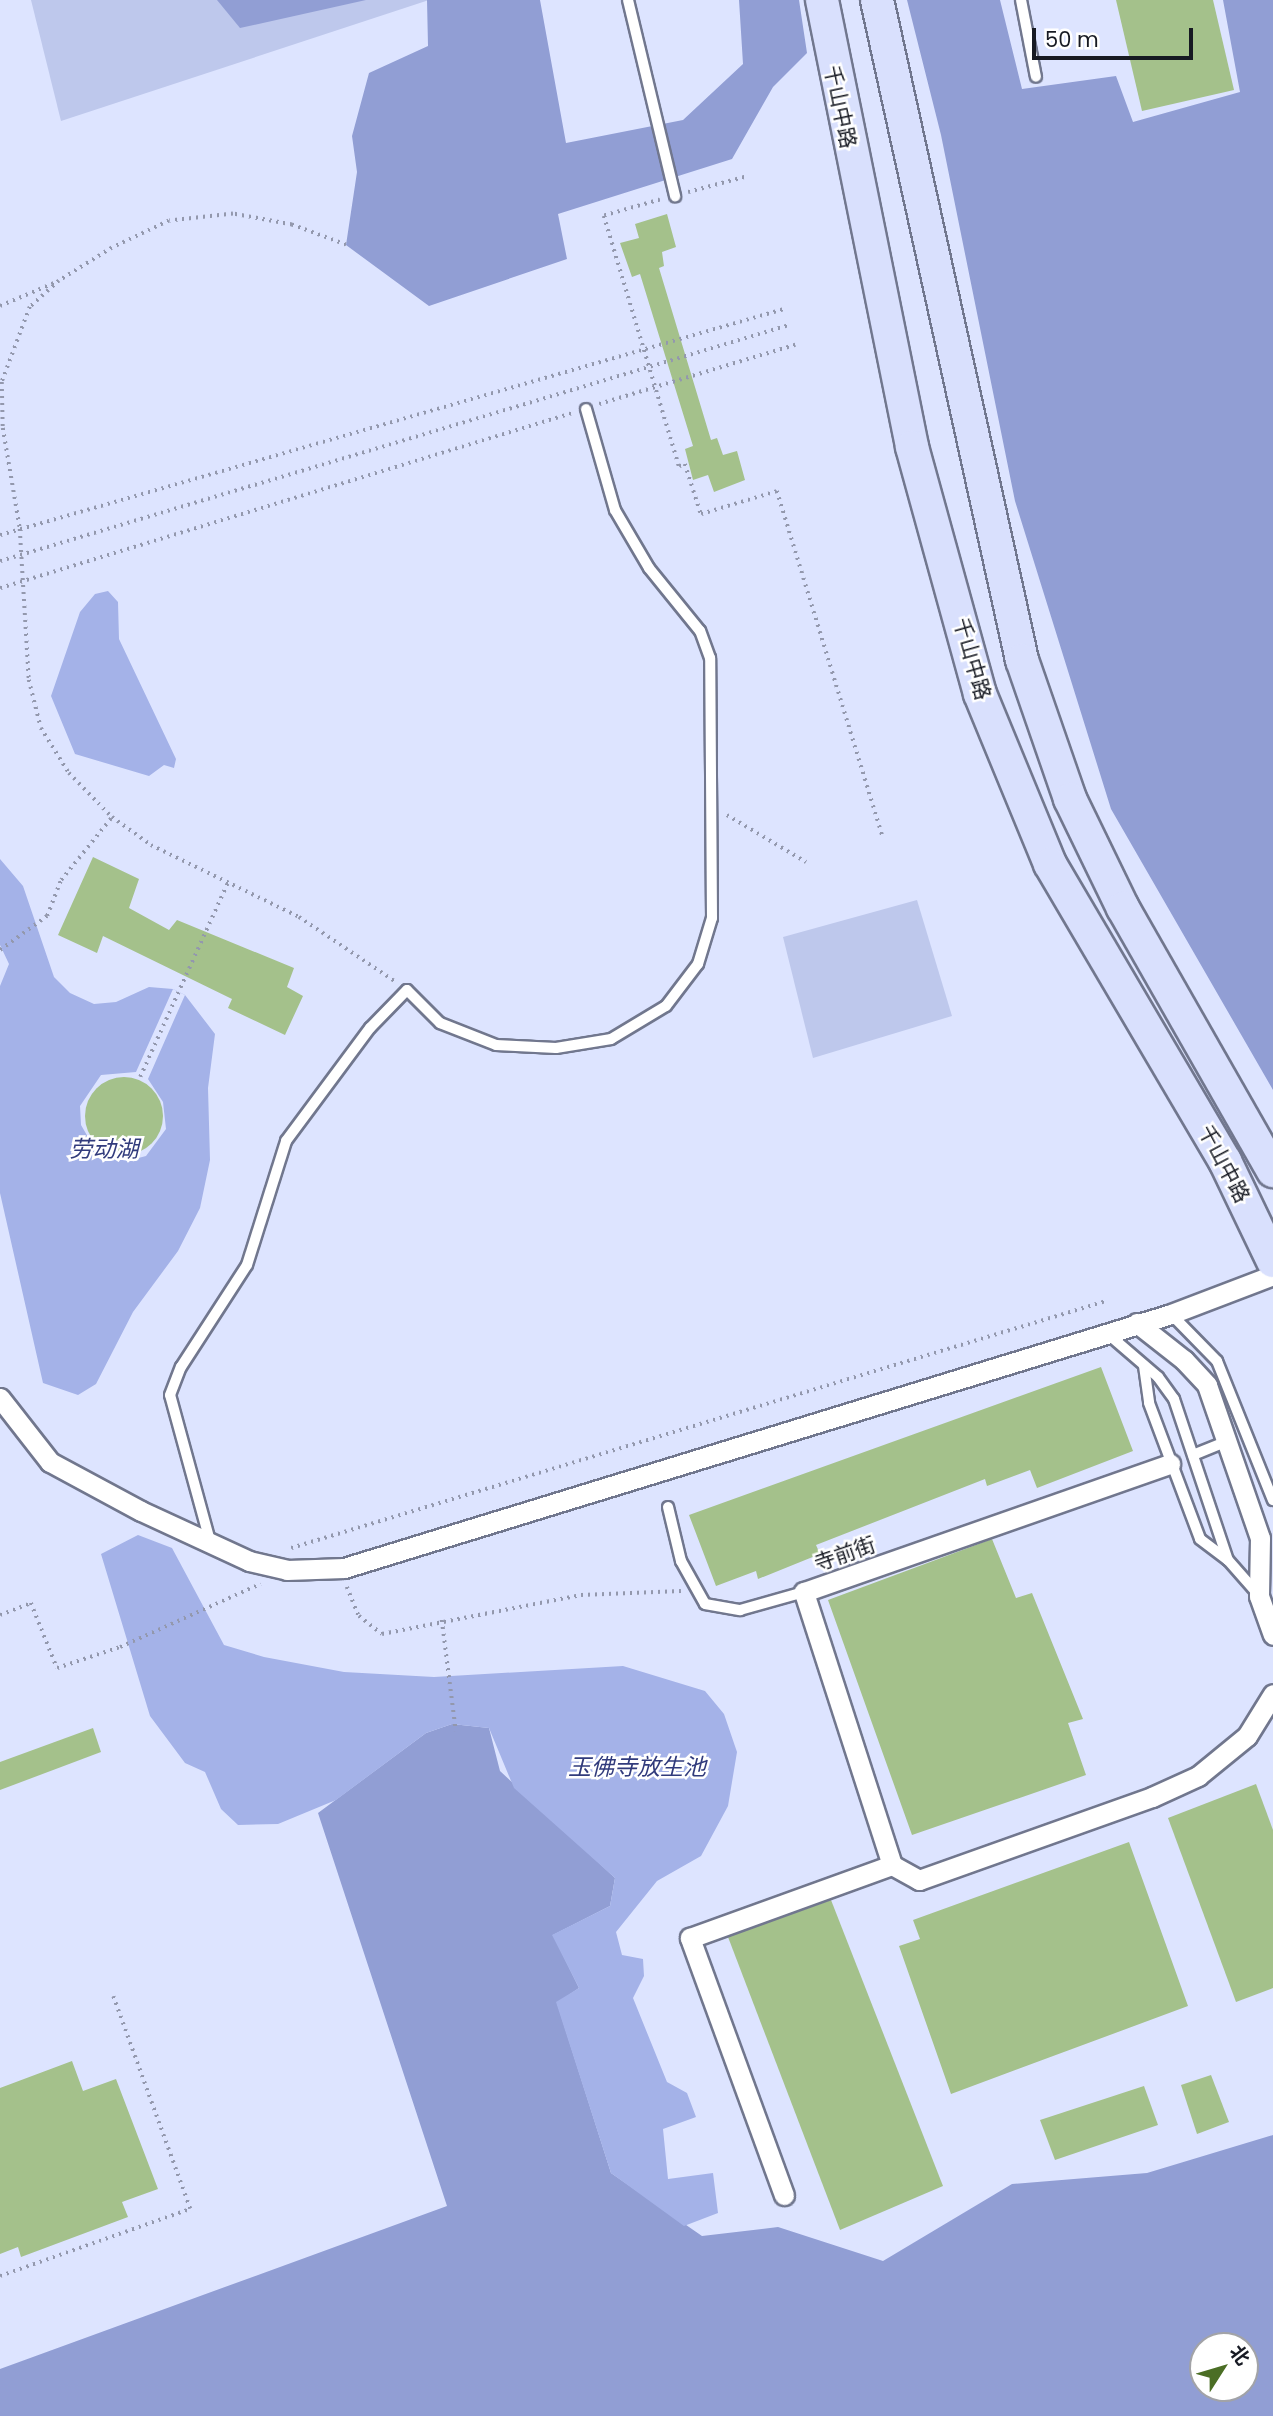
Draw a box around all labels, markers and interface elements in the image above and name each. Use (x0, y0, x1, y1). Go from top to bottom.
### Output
scale bar (1035, 14, 1196, 58)
text: 50 m (1045, 25, 1099, 54)
street label: 千山中路 (819, 63, 861, 151)
street label: 千山中路 (948, 615, 996, 703)
street label: 千山中路 (1193, 1121, 1255, 1207)
water label: 劳动湖 (70, 1135, 138, 1163)
street label: 寺前街 (811, 1532, 879, 1576)
water label: 玉佛寺放生池 (568, 1753, 706, 1781)
north arrow (1189, 2332, 1259, 2402)
text: 北 (1223, 2340, 1256, 2371)

